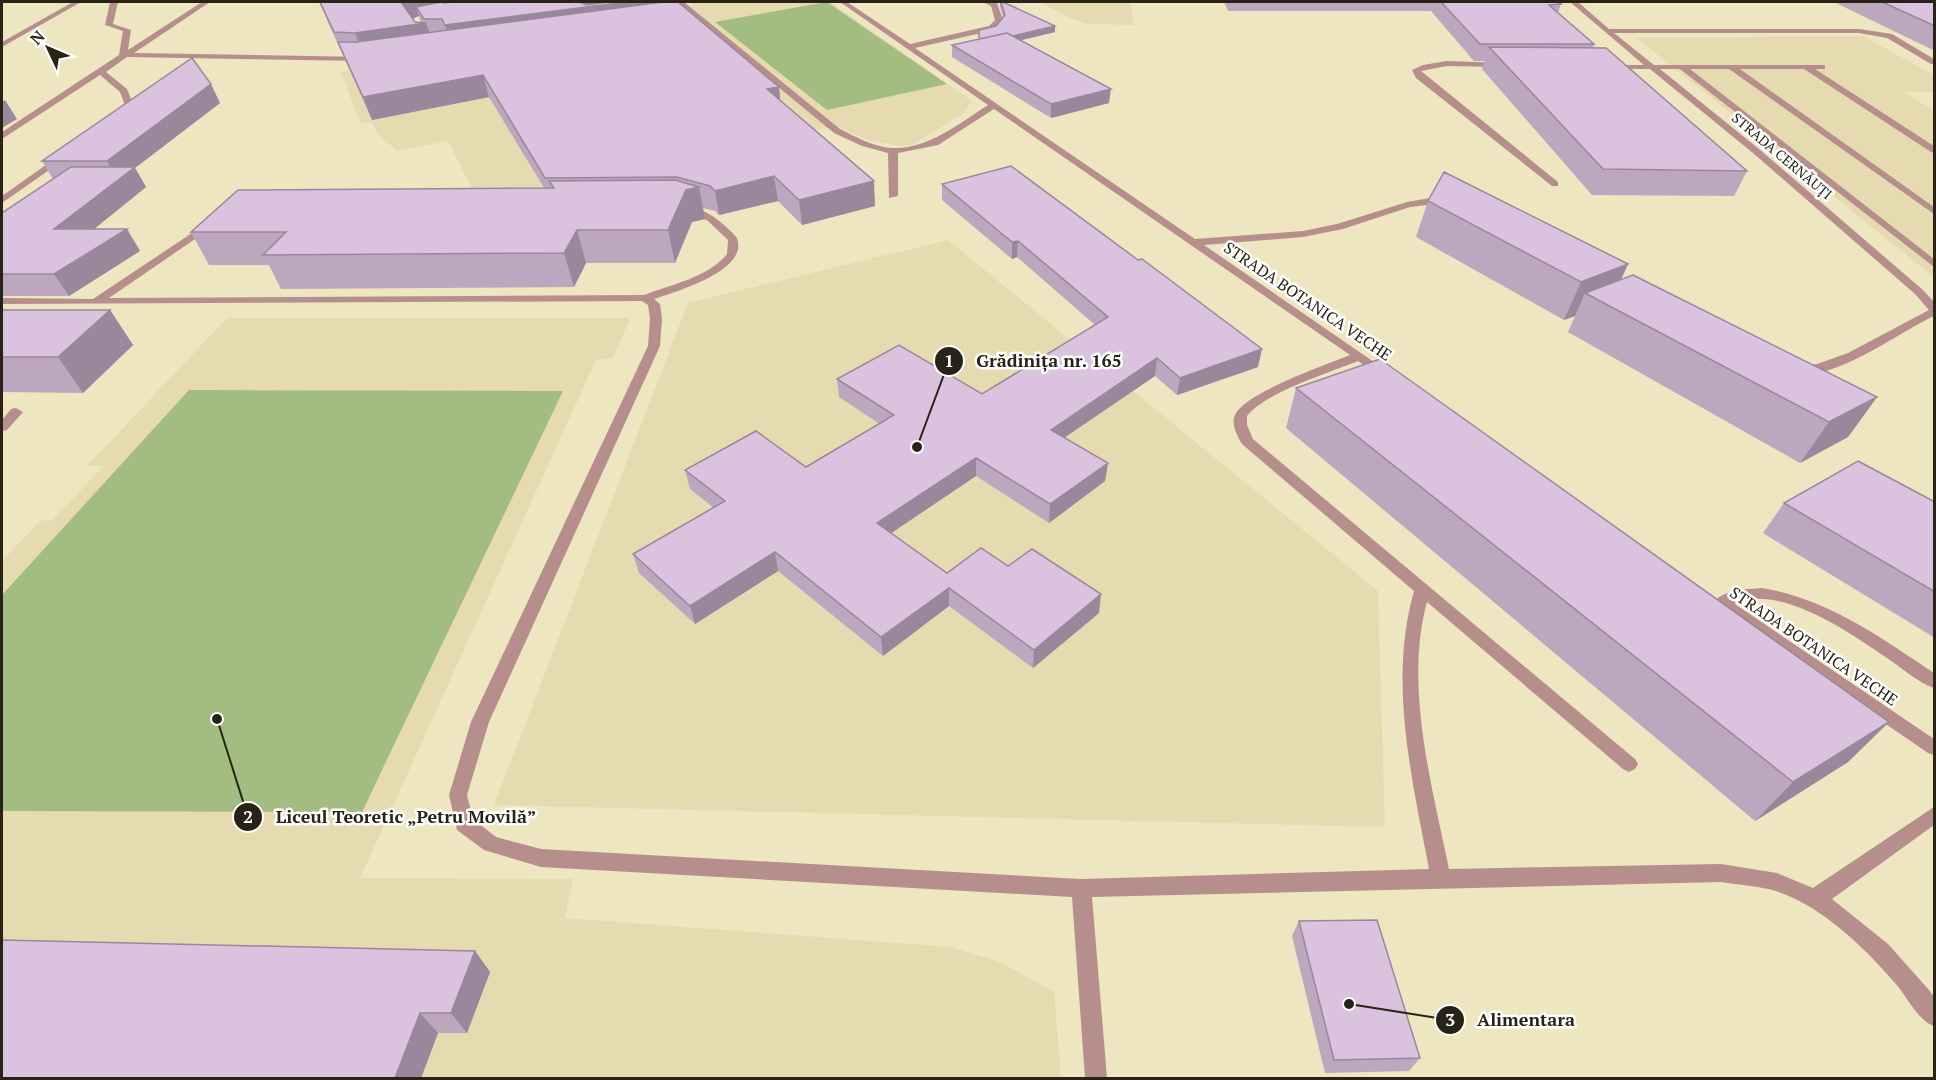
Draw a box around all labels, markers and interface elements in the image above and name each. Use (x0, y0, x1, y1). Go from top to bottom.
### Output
north arrow (18, 18, 78, 78)
text: N (25, 26, 49, 50)
street label: STRADA CERNĂUȚI (1728, 108, 1837, 203)
street label: STRADA BOTANICA VECHE (1220, 236, 1396, 366)
callout: Grădinița nr. 165 (934, 343, 1134, 379)
text: 1 (944, 348, 954, 372)
text: Grădinița nr. 165 (976, 348, 1122, 372)
street label: STRADA BOTANICA VECHE (1726, 581, 1902, 711)
callout: Liceul Teoretic „Petru Movilă” (233, 799, 548, 835)
text: 2 (243, 804, 253, 828)
text: Liceul Teoretic „Petru Movilă” (276, 804, 536, 828)
callout: Alimentara (1435, 1002, 1587, 1038)
text: 3 (1445, 1007, 1455, 1031)
text: Alimentara (1477, 1007, 1575, 1031)

